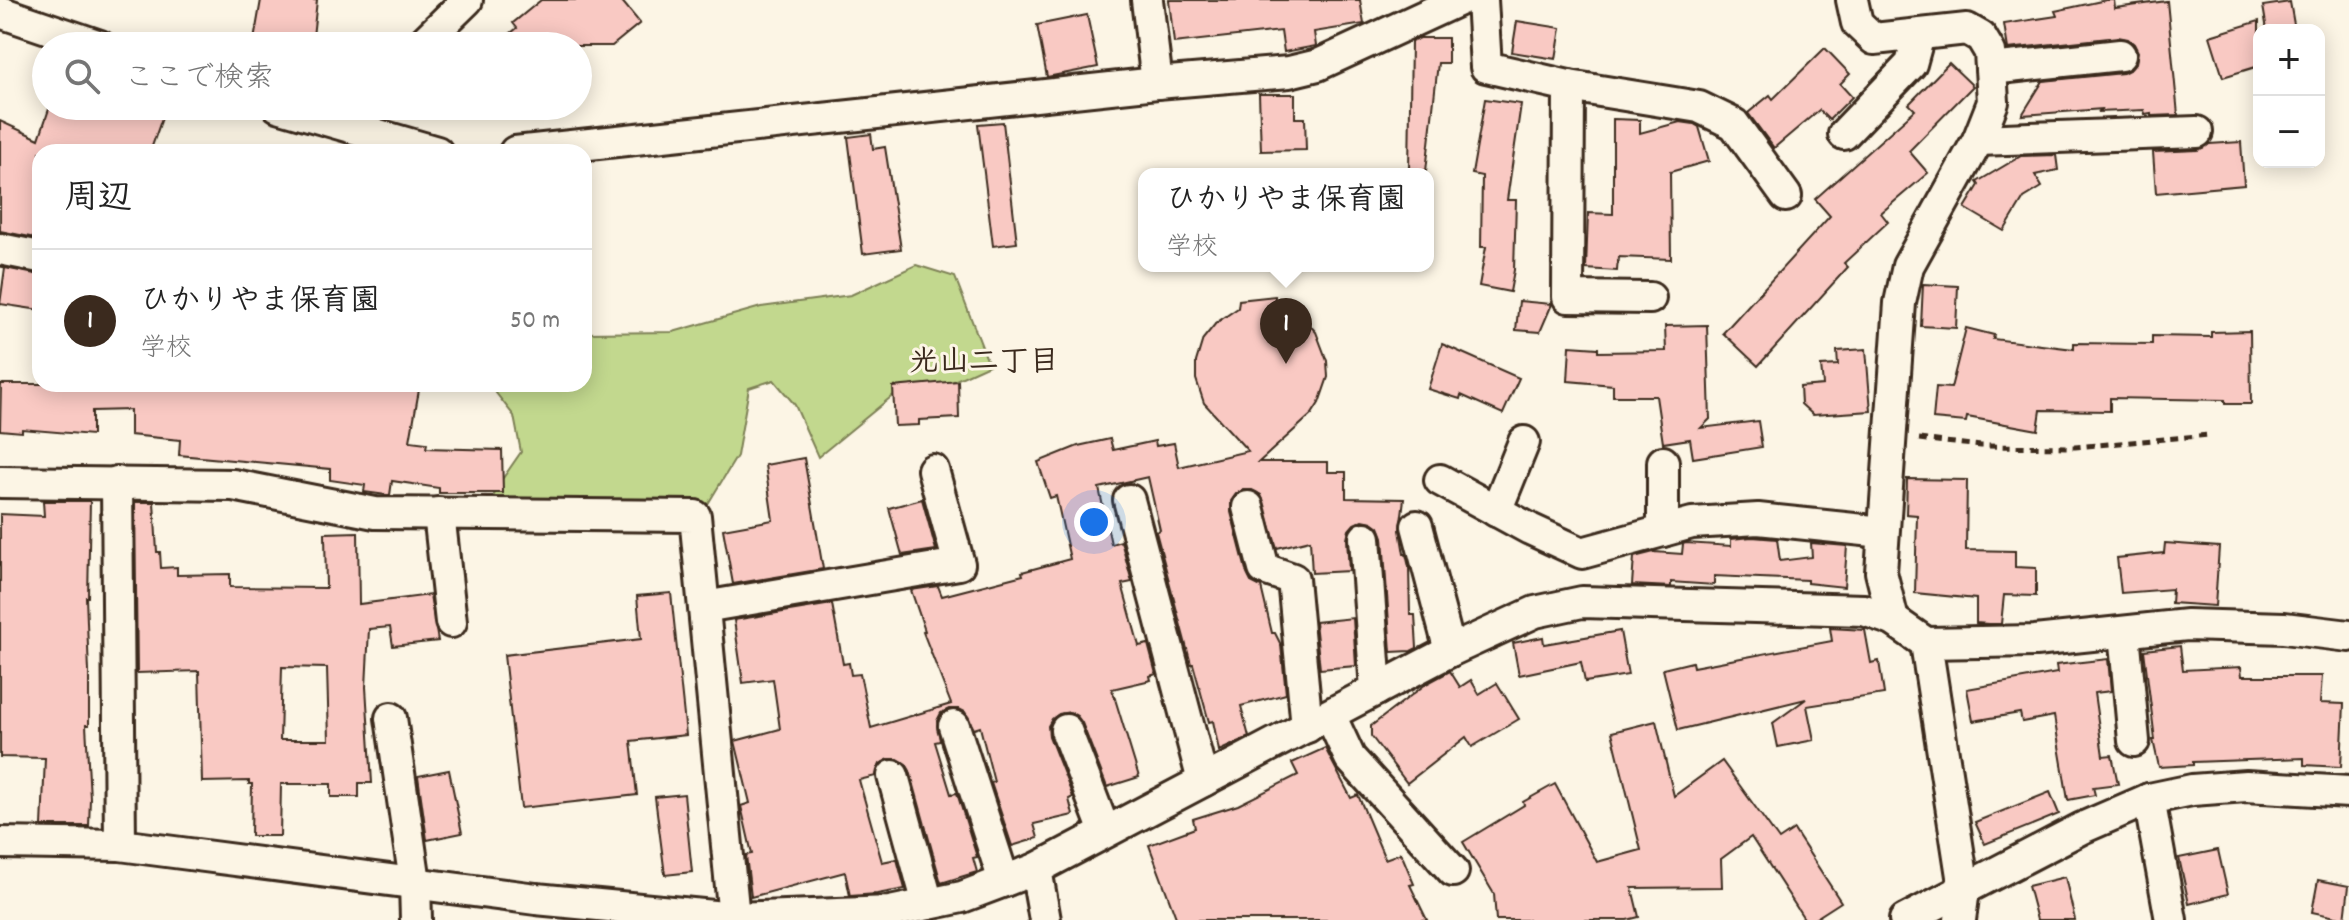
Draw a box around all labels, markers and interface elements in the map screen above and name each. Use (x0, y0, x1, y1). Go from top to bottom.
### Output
map controls (2253, 24, 2325, 168)
button: + (2253, 24, 2325, 96)
search box (32, 32, 592, 120)
icon: search (60, 54, 104, 98)
text: ここで検索 (124, 59, 274, 102)
button: − (2253, 96, 2325, 168)
popup (1138, 168, 1434, 272)
text: 周辺 (64, 176, 132, 225)
text: ひかりやま保育園 (1166, 181, 1406, 224)
text: 学校 (1166, 230, 1218, 267)
text: ひかりやま保育園 (140, 282, 380, 325)
pin: 1 (1260, 298, 1312, 364)
text: 1 (87, 303, 93, 340)
text: 50 m (510, 303, 560, 340)
text: 学校 (140, 331, 192, 368)
district label: 光山二丁目 (909, 343, 1059, 386)
your location (1074, 502, 1114, 542)

